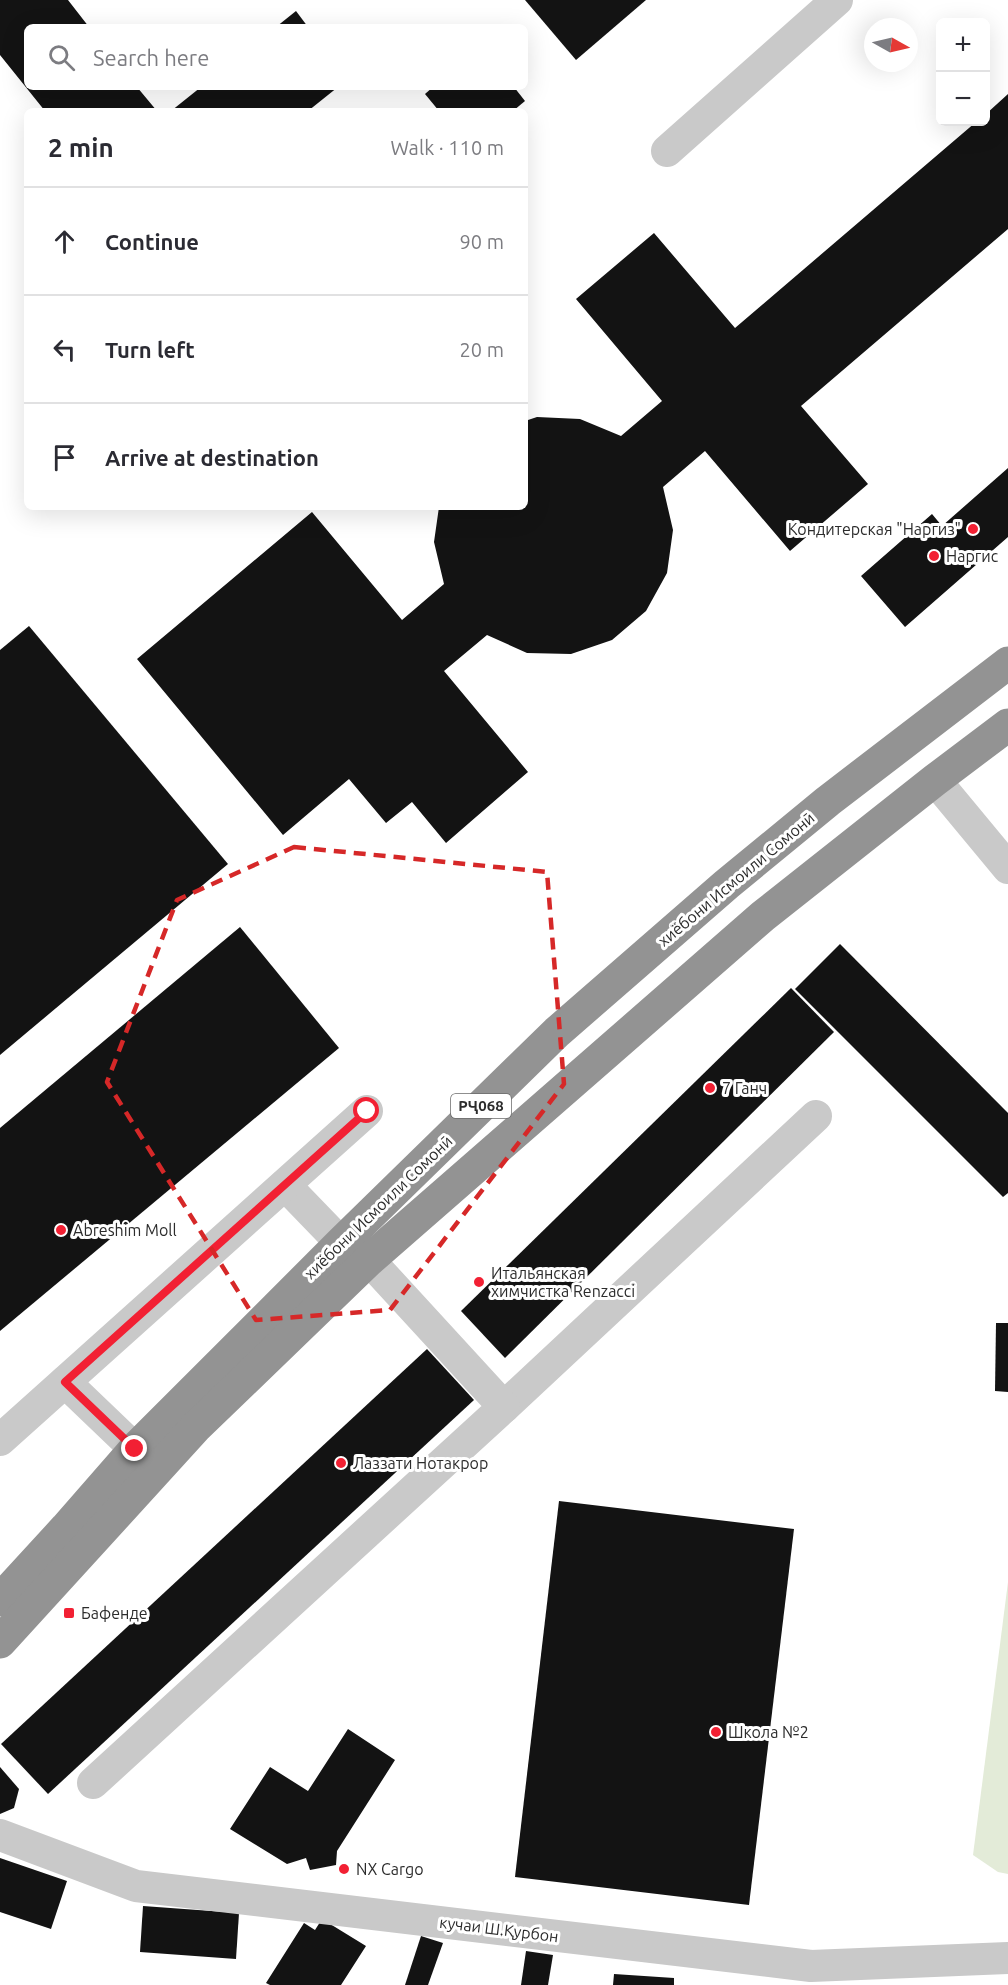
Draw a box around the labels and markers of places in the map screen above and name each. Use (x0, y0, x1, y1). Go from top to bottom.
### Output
place label: Кондитерская "Наргиз" (788, 520, 961, 538)
marker: Кондитерская "Наргиз" (966, 522, 980, 536)
place label: Наргис (946, 547, 999, 565)
marker: Наргис (927, 549, 941, 563)
place label: 7 Ганч (722, 1079, 767, 1097)
marker: 7 Ганч (703, 1081, 717, 1095)
place label: Abreshim Moll (73, 1221, 177, 1239)
marker: Abreshim Moll (54, 1223, 68, 1237)
place label: Итальянская химчистка Renzacci (491, 1264, 635, 1300)
marker: Итальянская химчистка Renzacci (472, 1275, 486, 1289)
place label: Лаззати Нотакрор (353, 1454, 488, 1472)
marker: Лаззати Нотакрор (334, 1456, 348, 1470)
place label: Бафенде (81, 1604, 148, 1622)
marker: Бафенде (62, 1606, 76, 1620)
place label: Школа №2 (728, 1723, 809, 1741)
marker: Школа №2 (709, 1725, 723, 1739)
place label: NX Cargo (356, 1860, 424, 1878)
marker: NX Cargo (337, 1862, 351, 1876)

